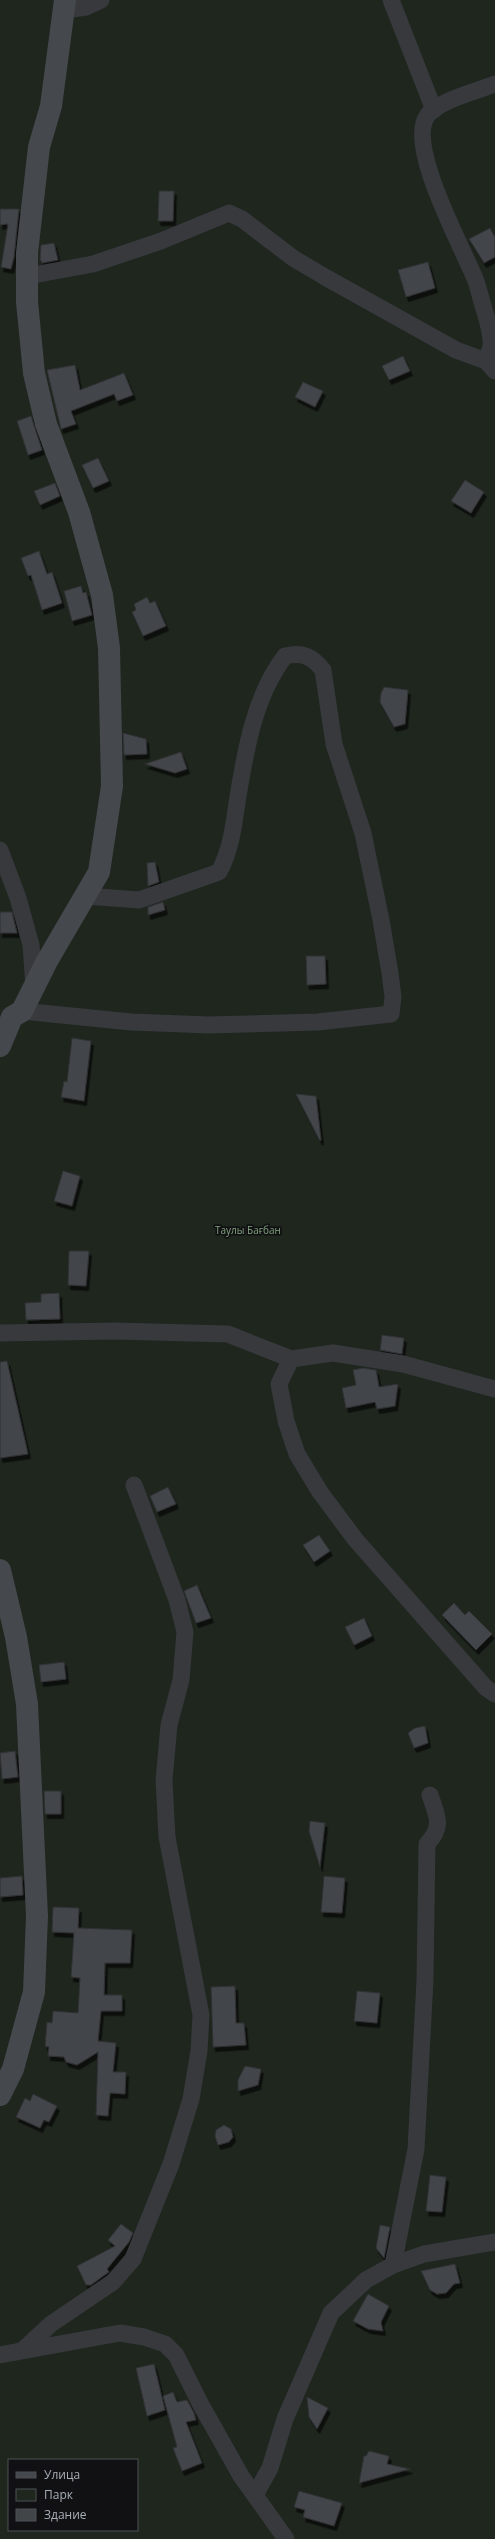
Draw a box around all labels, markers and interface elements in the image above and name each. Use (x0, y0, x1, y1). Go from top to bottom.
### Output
park label: Таулы Бағбан (215, 1223, 281, 1237)
legend (8, 2459, 138, 2531)
text: Улица (44, 2466, 80, 2483)
text: Парк (44, 2486, 74, 2503)
text: Здание (44, 2506, 87, 2523)

